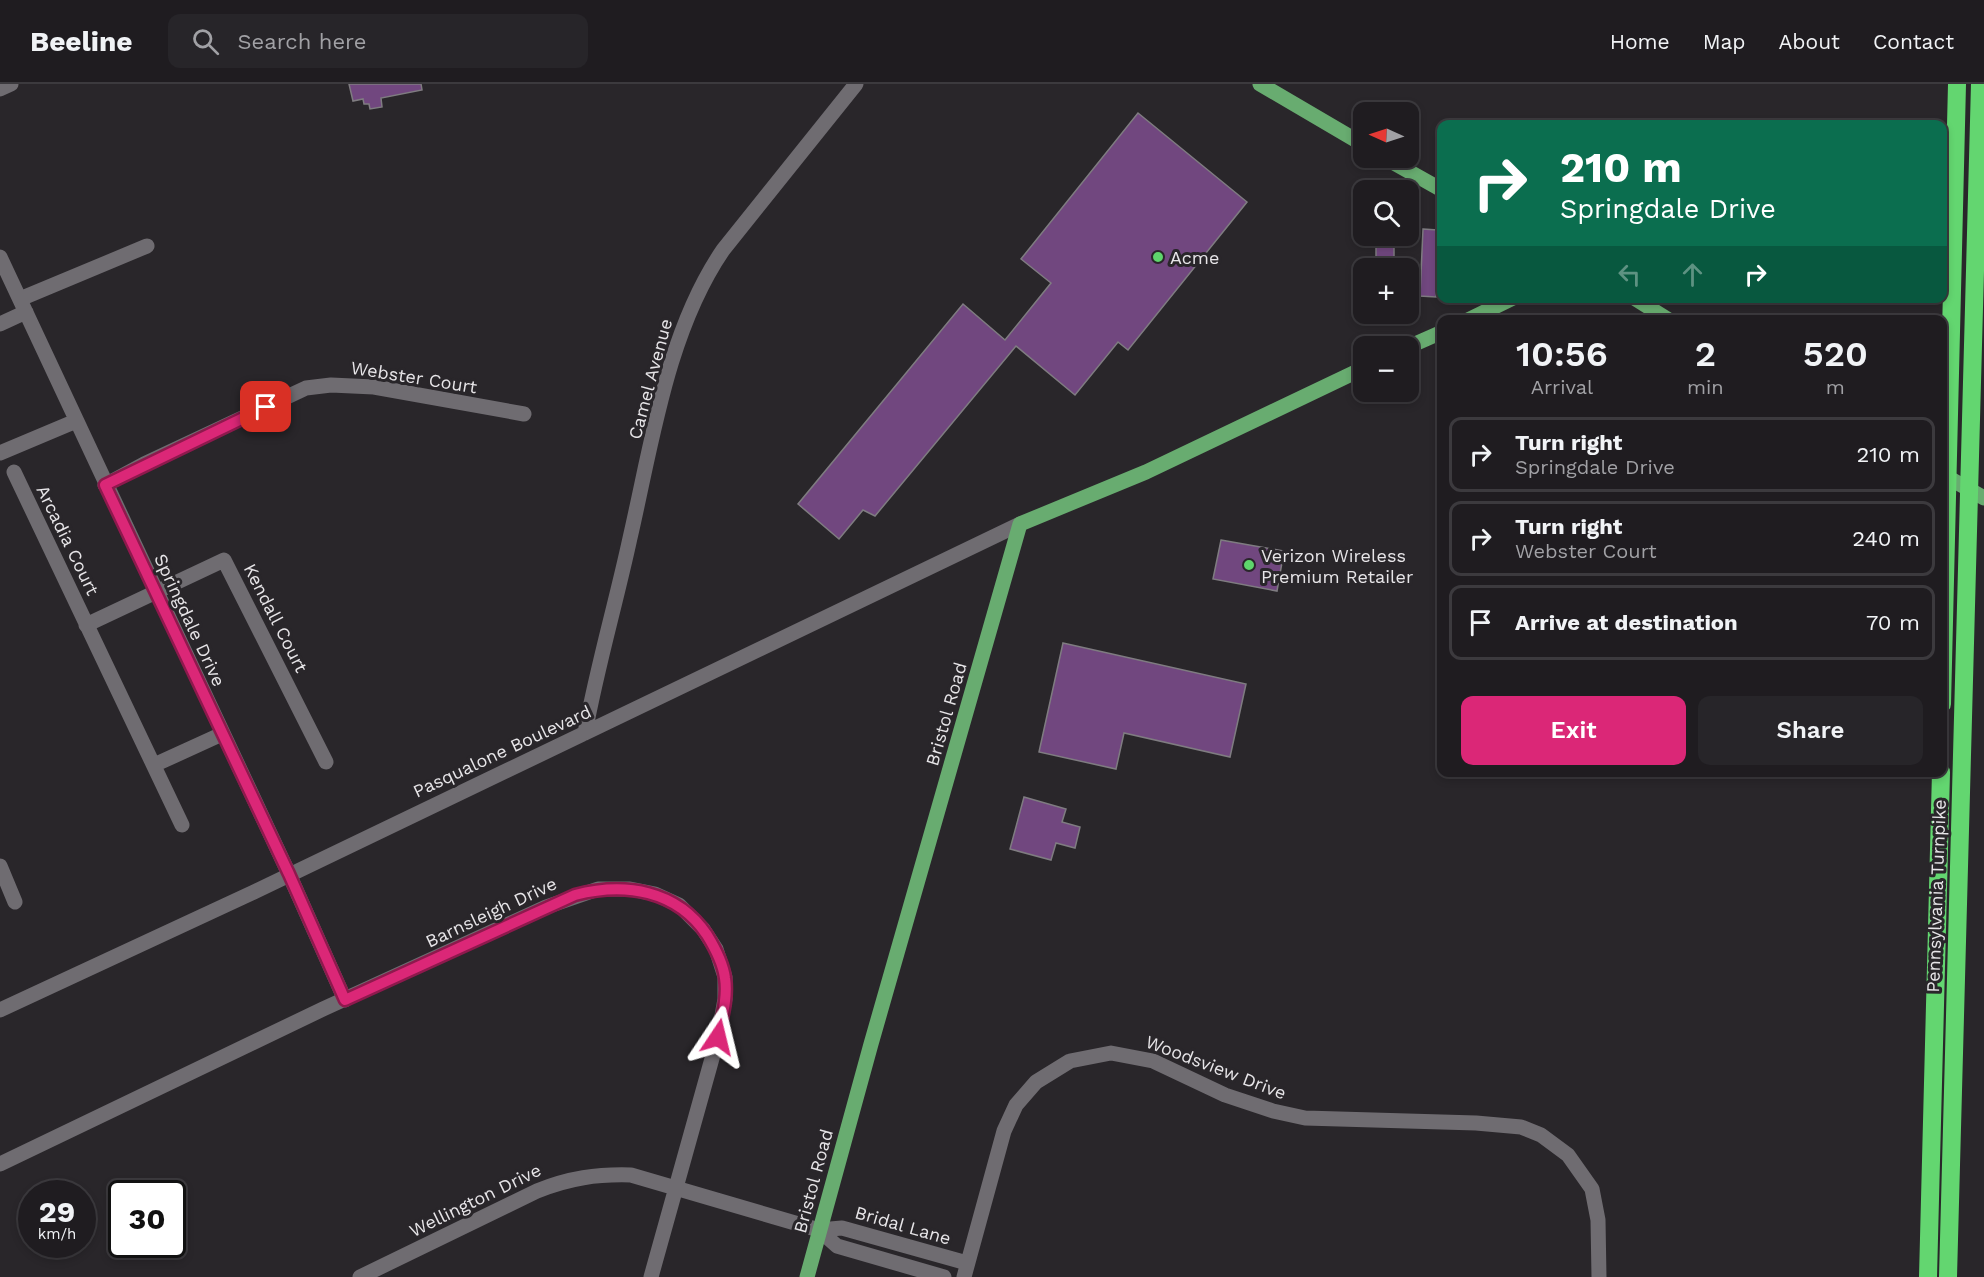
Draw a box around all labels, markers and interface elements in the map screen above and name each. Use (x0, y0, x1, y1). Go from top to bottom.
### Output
search box (168, 14, 588, 68)
text: Beeline (30, 25, 132, 58)
icon: search (189, 25, 222, 58)
text: Search here (237, 29, 366, 54)
text: Home (1610, 29, 1670, 54)
text: Map (1703, 29, 1746, 54)
text: About (1779, 29, 1840, 54)
text: Contact (1873, 29, 1954, 54)
north arrow (1353, 102, 1419, 168)
map controls (1353, 102, 1419, 402)
text: 210 m (1560, 143, 1682, 192)
icon: right (1461, 144, 1539, 222)
button: search (1353, 180, 1419, 246)
text: Springdale Drive (1560, 193, 1776, 225)
place label: Acme (1170, 247, 1219, 268)
marker: Acme (1151, 250, 1165, 264)
button: + (1353, 258, 1419, 324)
icon: left (1613, 258, 1646, 291)
icon: ahead (1676, 258, 1709, 291)
icon: right (1739, 258, 1772, 291)
street label: Camel Avenue (624, 316, 676, 442)
text: 10:56 (1516, 333, 1608, 375)
text: 2 (1695, 333, 1716, 375)
text: 520 (1803, 333, 1868, 375)
button: − (1353, 336, 1419, 402)
street label: Webster Court (349, 357, 479, 397)
text: Arrival (1531, 375, 1593, 399)
text: min (1687, 375, 1724, 399)
text: m (1826, 375, 1845, 399)
pin (240, 381, 291, 432)
icon: arrive (249, 390, 282, 423)
text: Turn right (1515, 430, 1622, 455)
icon: right (1464, 438, 1497, 471)
text: 210 m (1856, 442, 1920, 467)
text: Springdale Drive (1515, 455, 1675, 479)
street label: Arcadia Court (32, 482, 104, 599)
text: Turn right (1515, 514, 1622, 539)
icon: right (1464, 522, 1497, 555)
text: 240 m (1852, 526, 1920, 551)
text: Webster Court (1515, 539, 1657, 563)
place label: Verizon Wireless Premium Retailer (1261, 545, 1413, 587)
street label: Springdale Drive (150, 550, 230, 690)
marker: Verizon Wireless Premium Retailer (1242, 558, 1256, 572)
street label: Kendall Court (240, 560, 313, 676)
icon: arrive (1464, 606, 1497, 639)
text: Arrive at destination (1515, 610, 1738, 635)
text: 70 m (1866, 610, 1920, 635)
street label: Bristol Road (921, 660, 971, 768)
button: Exit (1461, 696, 1686, 765)
button: Share (1698, 696, 1923, 765)
street label: Pasqualone Boulevard (410, 700, 594, 802)
street label: Pennsylvania Turnpike (1922, 799, 1950, 993)
street label: Barnsleigh Drive (422, 872, 560, 952)
position arrow (686, 1005, 750, 1069)
street label: Woodsview Drive (1143, 1031, 1289, 1103)
street label: Bristol Road (789, 1127, 837, 1235)
street label: Wellington Drive (406, 1159, 544, 1241)
speed limit sign: 30 (108, 1180, 186, 1258)
text: 29 (39, 1194, 75, 1229)
street label: Bridal Lane (853, 1201, 953, 1249)
text: km/h (38, 1225, 76, 1243)

